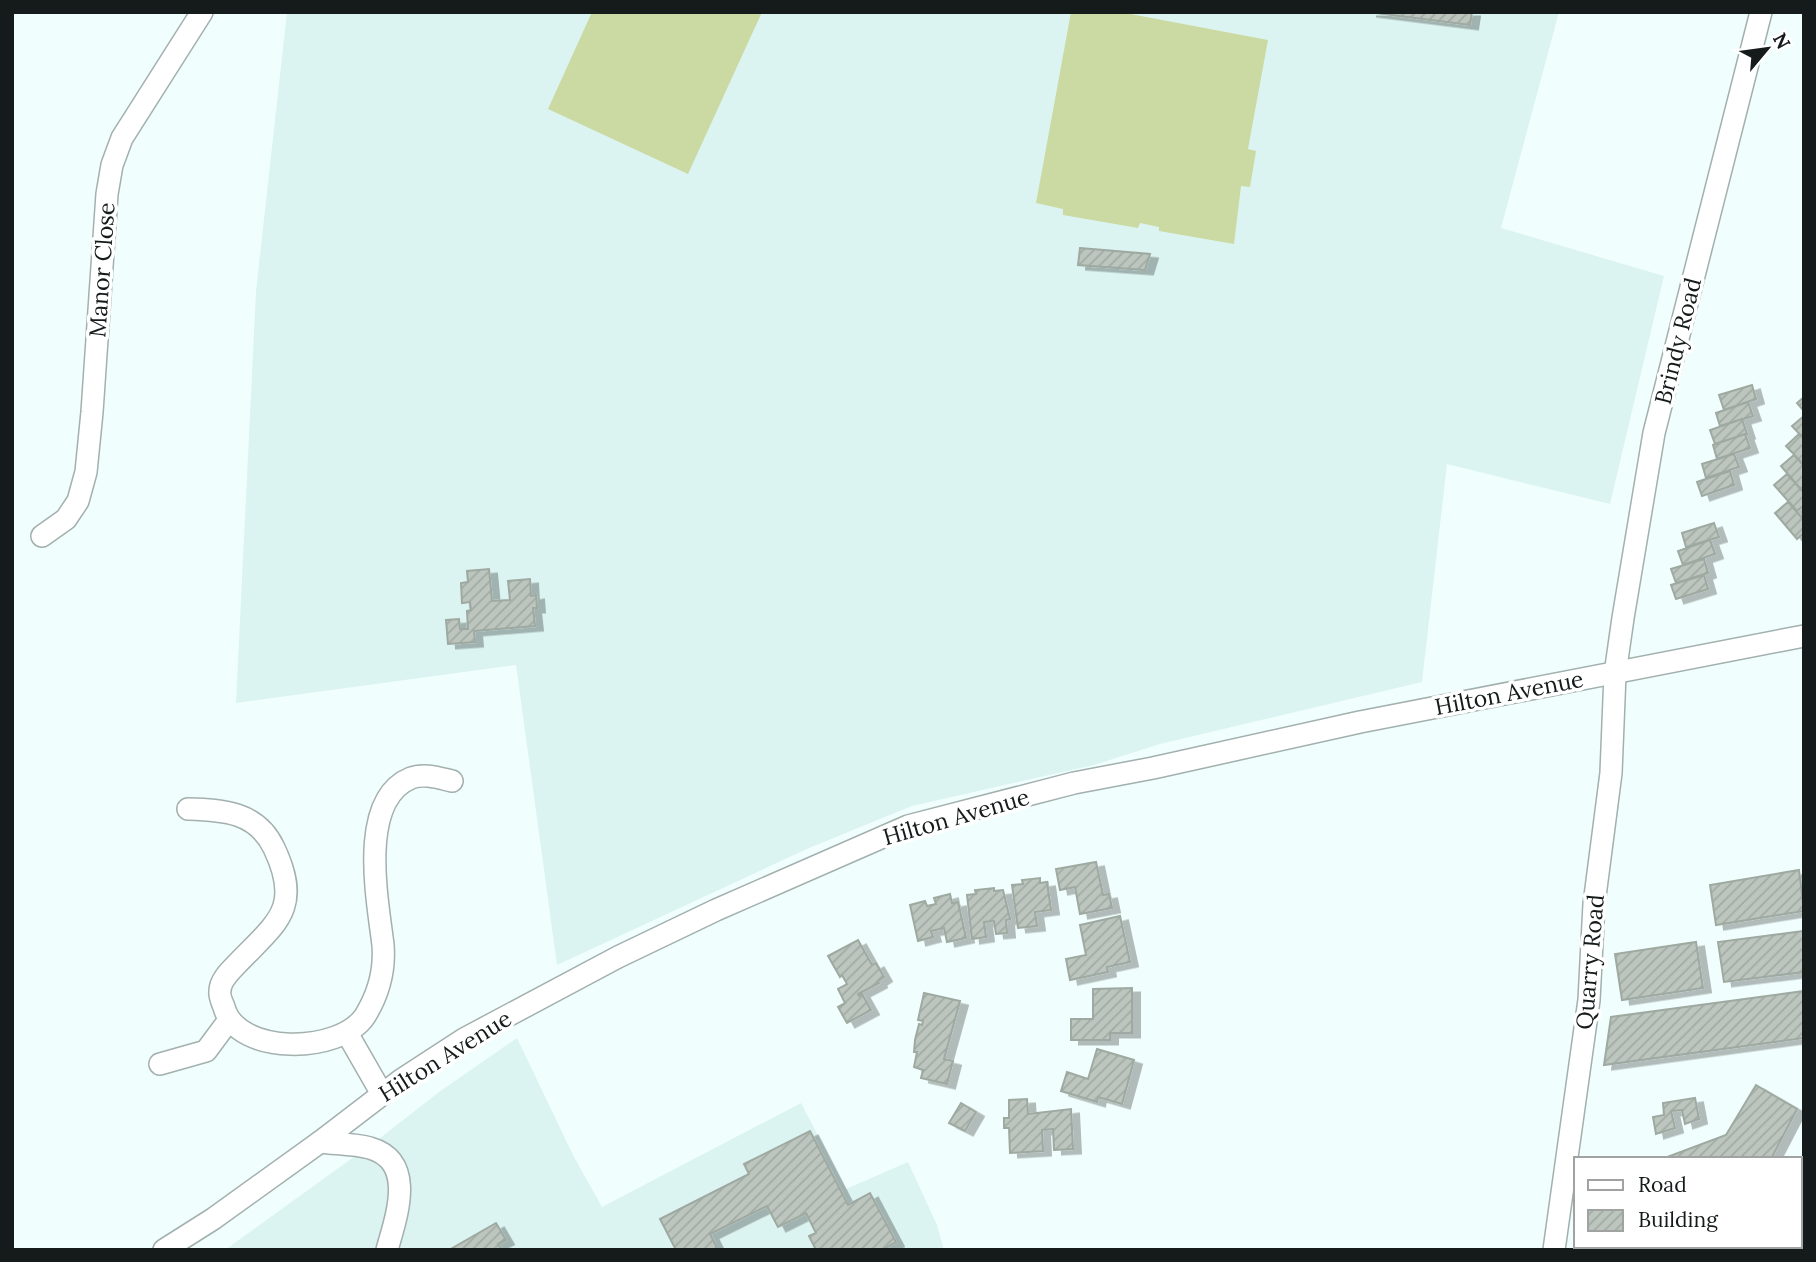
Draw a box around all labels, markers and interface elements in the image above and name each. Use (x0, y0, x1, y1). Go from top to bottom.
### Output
north arrow (1732, 14, 1802, 84)
text: N (1768, 29, 1796, 53)
street label: Manor Close (82, 201, 121, 338)
street label: Brindy Road (1648, 274, 1707, 407)
street label: Hilton Avenue (1432, 664, 1586, 721)
street label: Hilton Avenue (879, 782, 1032, 851)
street label: Quarry Road (1569, 893, 1610, 1031)
street label: Hilton Avenue (373, 1003, 516, 1108)
legend (1574, 1157, 1802, 1248)
text: Road (1638, 1171, 1687, 1198)
text: Building (1638, 1206, 1718, 1233)

